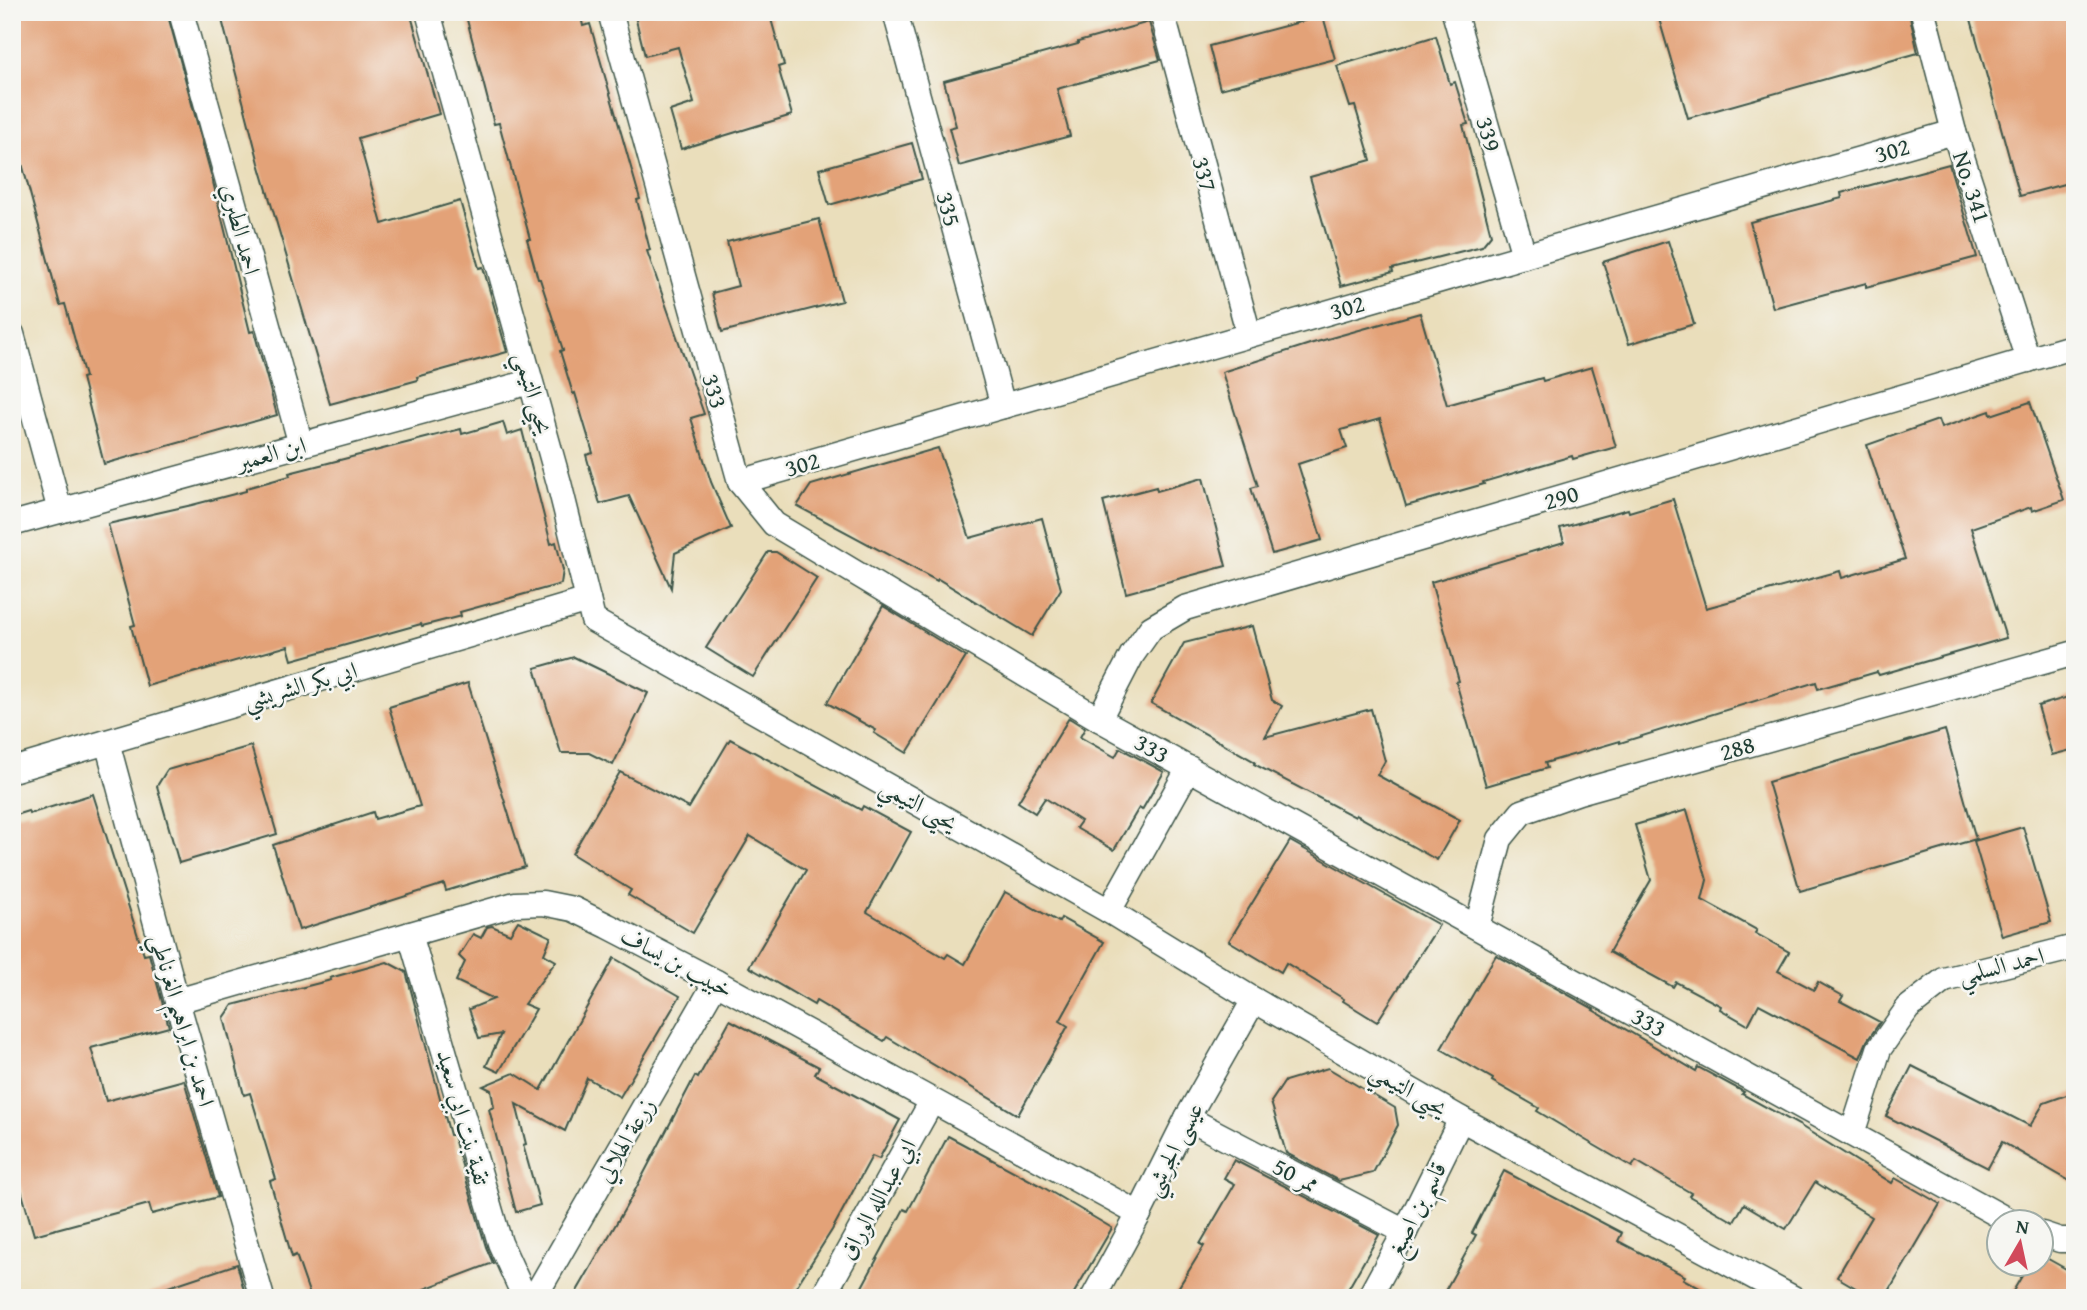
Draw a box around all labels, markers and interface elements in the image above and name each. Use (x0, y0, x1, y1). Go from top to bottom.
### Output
street label: 339 (1467, 113, 1511, 155)
street label: 302 (1871, 128, 1913, 172)
street label: No. 341 (1944, 147, 2000, 227)
street label: 337 (1184, 153, 1226, 195)
street label: احمد الطبري (210, 179, 270, 279)
street label: 335 (928, 188, 970, 230)
street label: 302 (1326, 285, 1368, 329)
street label: يحيى التيمي (500, 348, 562, 440)
street label: 333 (693, 370, 737, 412)
street label: ابن العمير (229, 427, 310, 480)
street label: 302 (781, 442, 823, 486)
street label: 290 (1540, 475, 1582, 519)
street label: ابي بكر الشريشي (239, 652, 363, 723)
street label: 333 (1128, 724, 1176, 772)
street label: 288 (1716, 726, 1758, 770)
street label: يحيى التيمي (871, 768, 964, 845)
street label: خبيب بن يساف (614, 918, 740, 1006)
street label: احمد بن ابراهيم الغرناطي (135, 930, 224, 1112)
street label: احمد السلمي (1954, 937, 2049, 998)
street label: 333 (1625, 998, 1673, 1046)
street label: تقية بنت ابي سعيد (426, 1045, 500, 1190)
street label: يحيى التيمي (1361, 1053, 1454, 1130)
street label: زرعة الهلالي (587, 1091, 665, 1190)
street label: عيسى الجرشي (1134, 1096, 1216, 1204)
street label: ابي عبدالله الوراق (829, 1132, 926, 1267)
street label: ممر 50 (1267, 1149, 1325, 1201)
street label: قاسم بن اصبغ (1377, 1155, 1461, 1266)
north arrow (1986, 1208, 2056, 1278)
text: N (2014, 1211, 2031, 1241)

